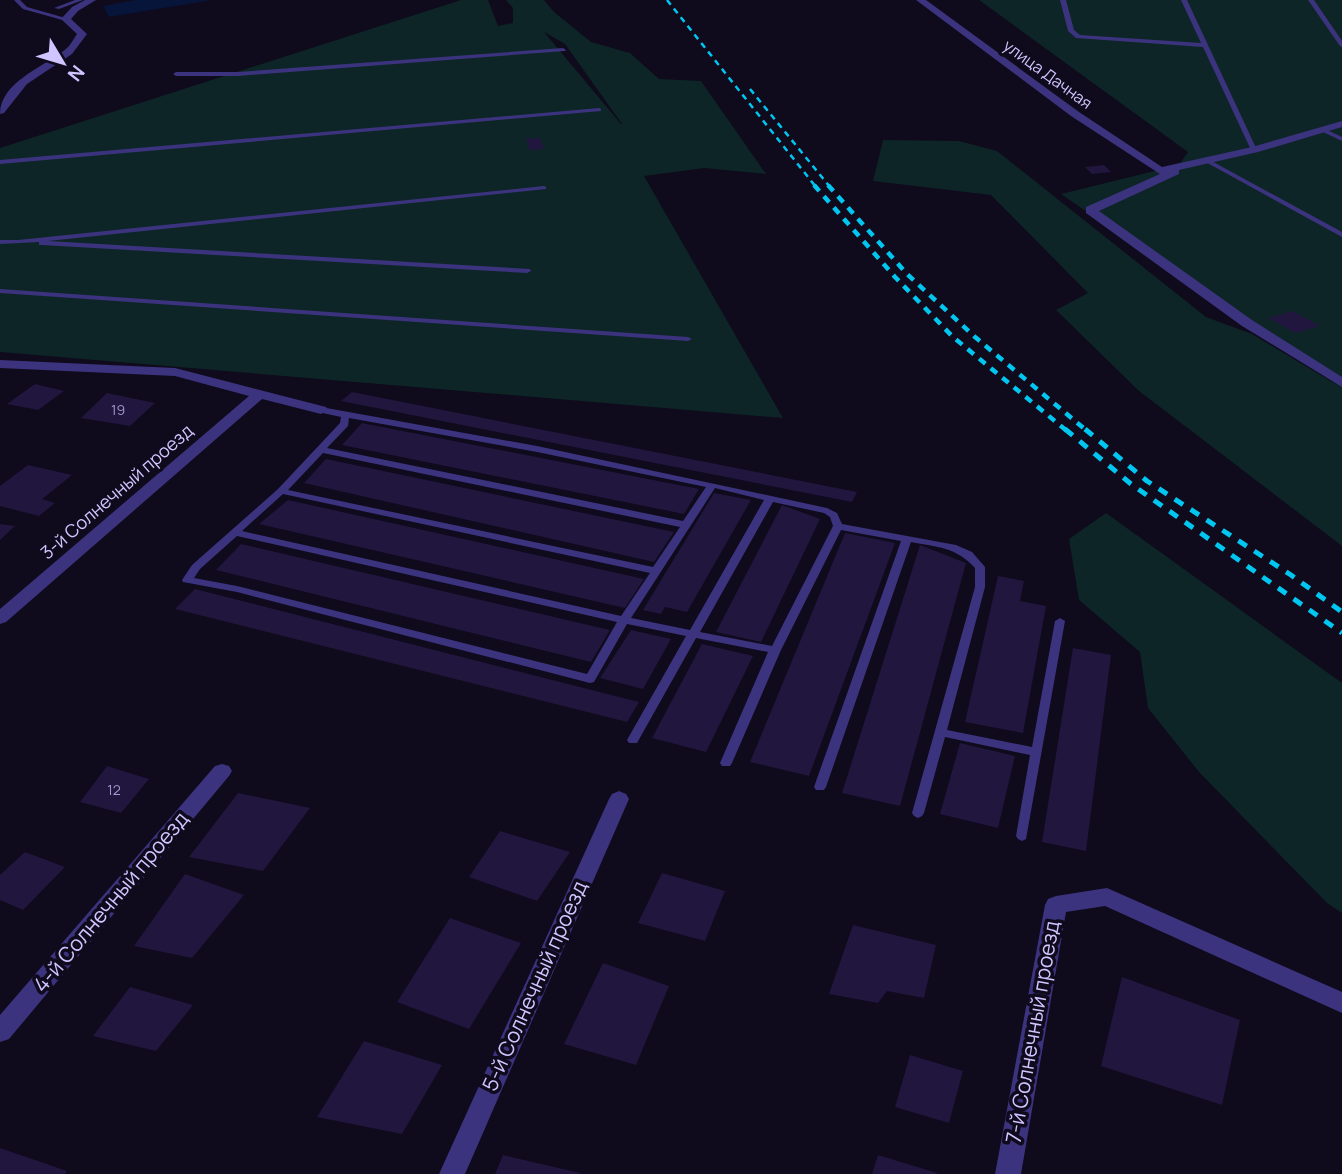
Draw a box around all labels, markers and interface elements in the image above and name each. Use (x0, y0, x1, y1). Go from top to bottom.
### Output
north arrow (28, 28, 98, 98)
street label: улица Дачная (999, 34, 1097, 114)
text: N (62, 60, 91, 87)
house number: 19 (111, 400, 125, 419)
street label: 3-й Солнечный проезд (35, 418, 198, 564)
house number: 12 (107, 780, 121, 799)
street label: 4-й Солнечный проезд (26, 805, 194, 997)
street label: 5-й Солнечный проезд (475, 876, 593, 1095)
street label: 7-й Солнечный проезд (999, 918, 1065, 1145)

